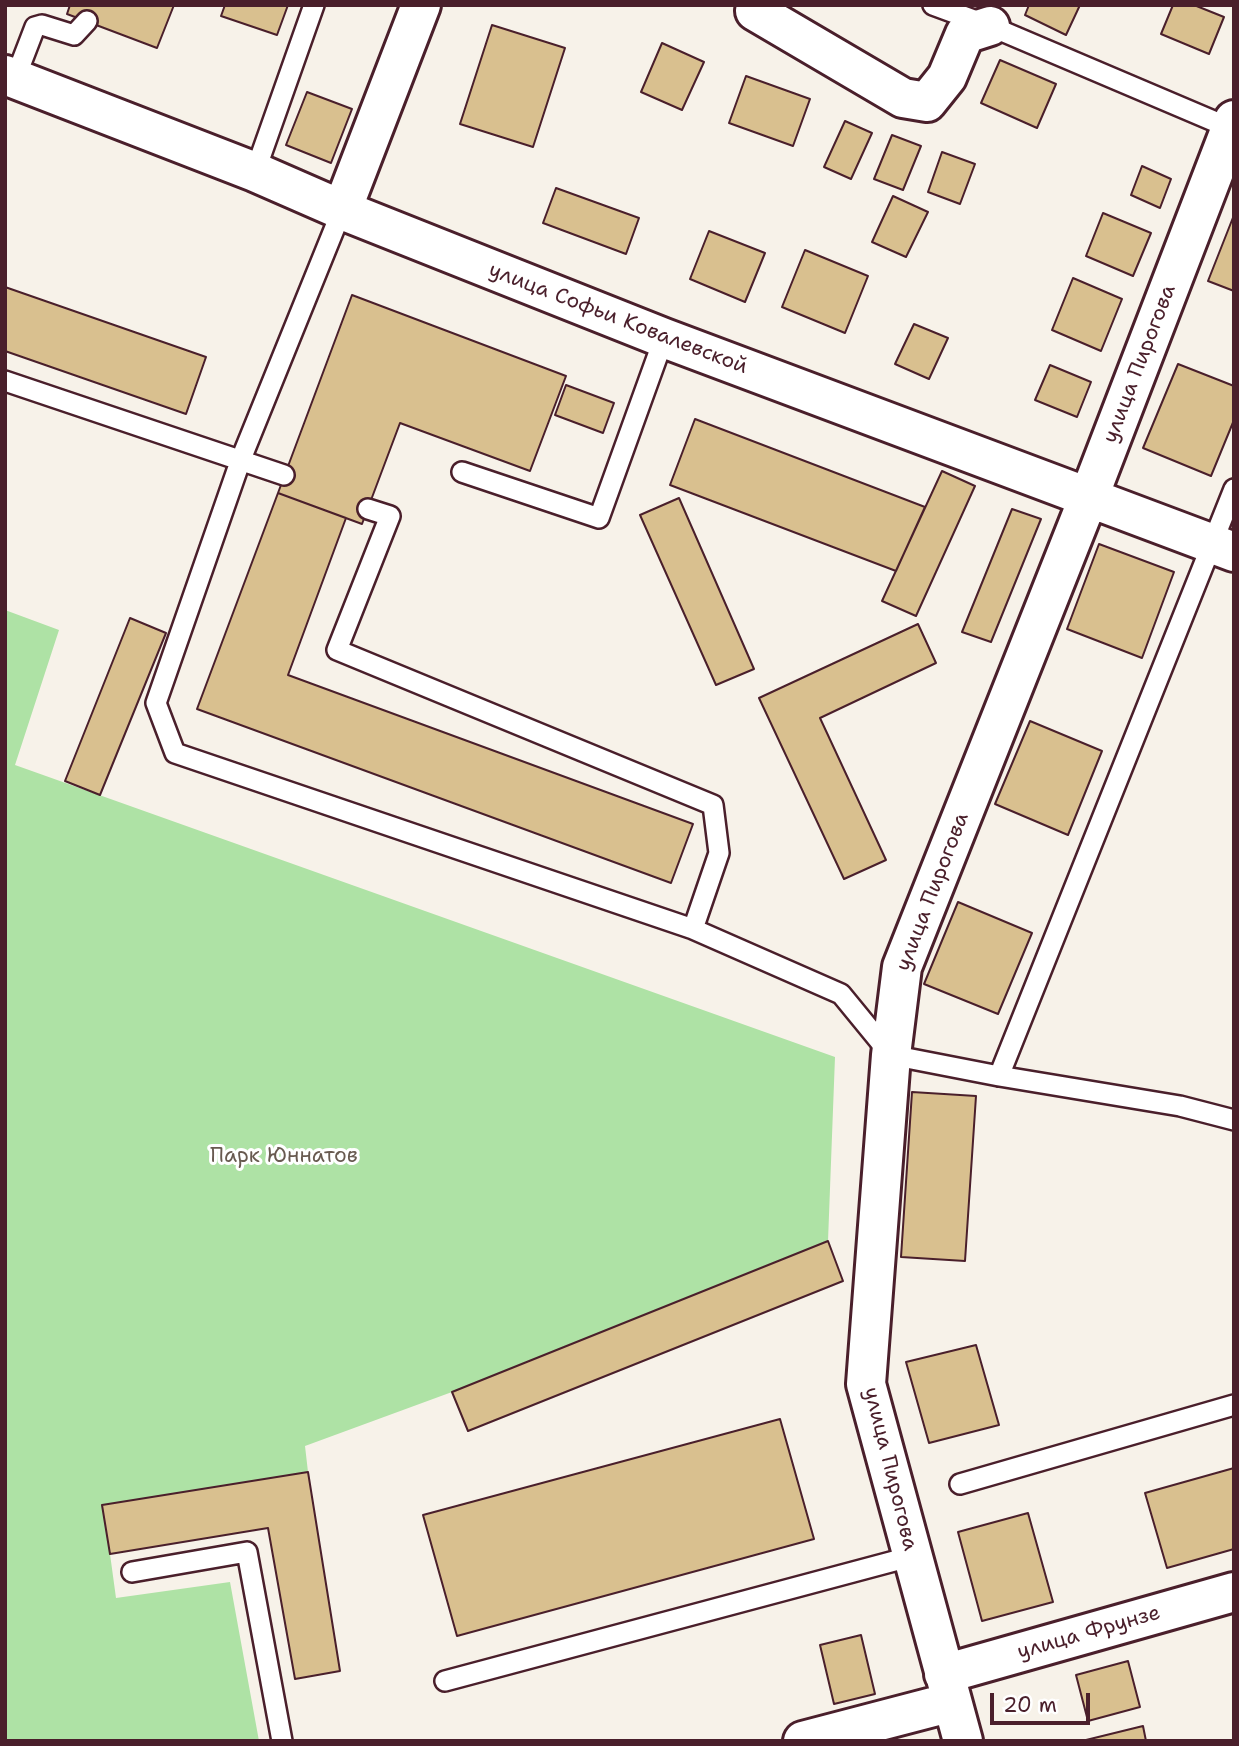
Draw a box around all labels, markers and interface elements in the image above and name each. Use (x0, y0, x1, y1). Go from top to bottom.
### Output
street label: улица Софьи Ковалевской (485, 258, 751, 380)
street label: улица Пирогова (1098, 281, 1182, 447)
street label: улица Пирогова (891, 809, 975, 975)
park label: Парк Юннатов (210, 1144, 358, 1170)
street label: улица Пирогова (857, 1385, 923, 1553)
street label: улица Фрунзе (1015, 1601, 1163, 1665)
scale bar (994, 1680, 1094, 1724)
text: 20 m (1003, 1691, 1057, 1719)

